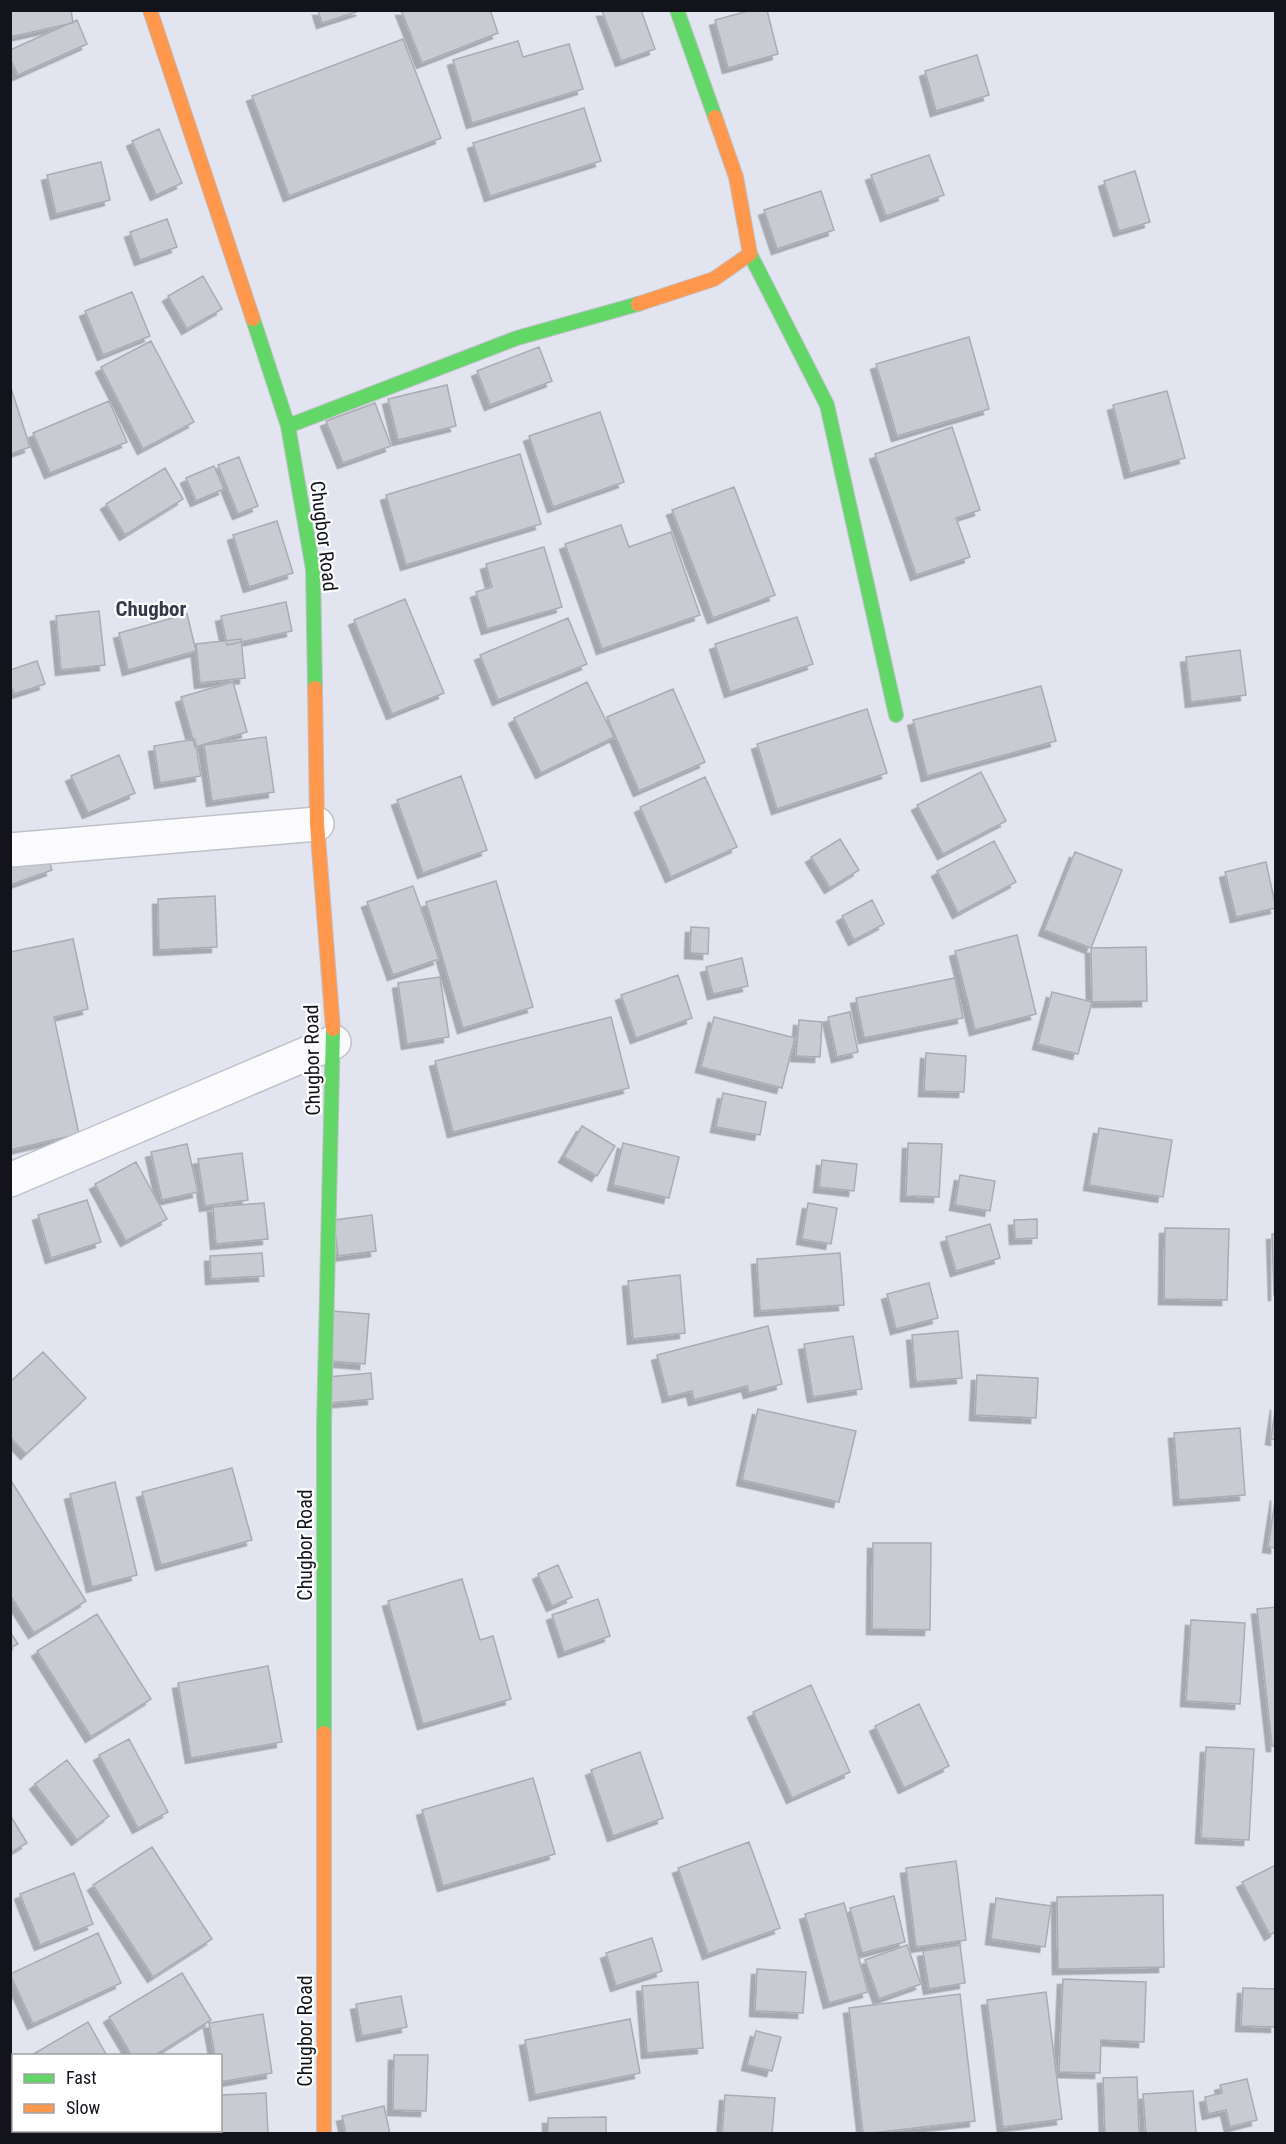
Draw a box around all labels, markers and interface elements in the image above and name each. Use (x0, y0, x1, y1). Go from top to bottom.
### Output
street label: Chugbor Road (305, 479, 343, 593)
district label: Chugbor (116, 597, 187, 621)
street label: Chugbor Road (299, 1004, 325, 1116)
street label: Chugbor Road (293, 1489, 317, 1601)
street label: Chugbor Road (293, 1975, 317, 2087)
legend (12, 2054, 222, 2132)
text: Fast (66, 2067, 97, 2088)
text: Slow (66, 2097, 101, 2118)

